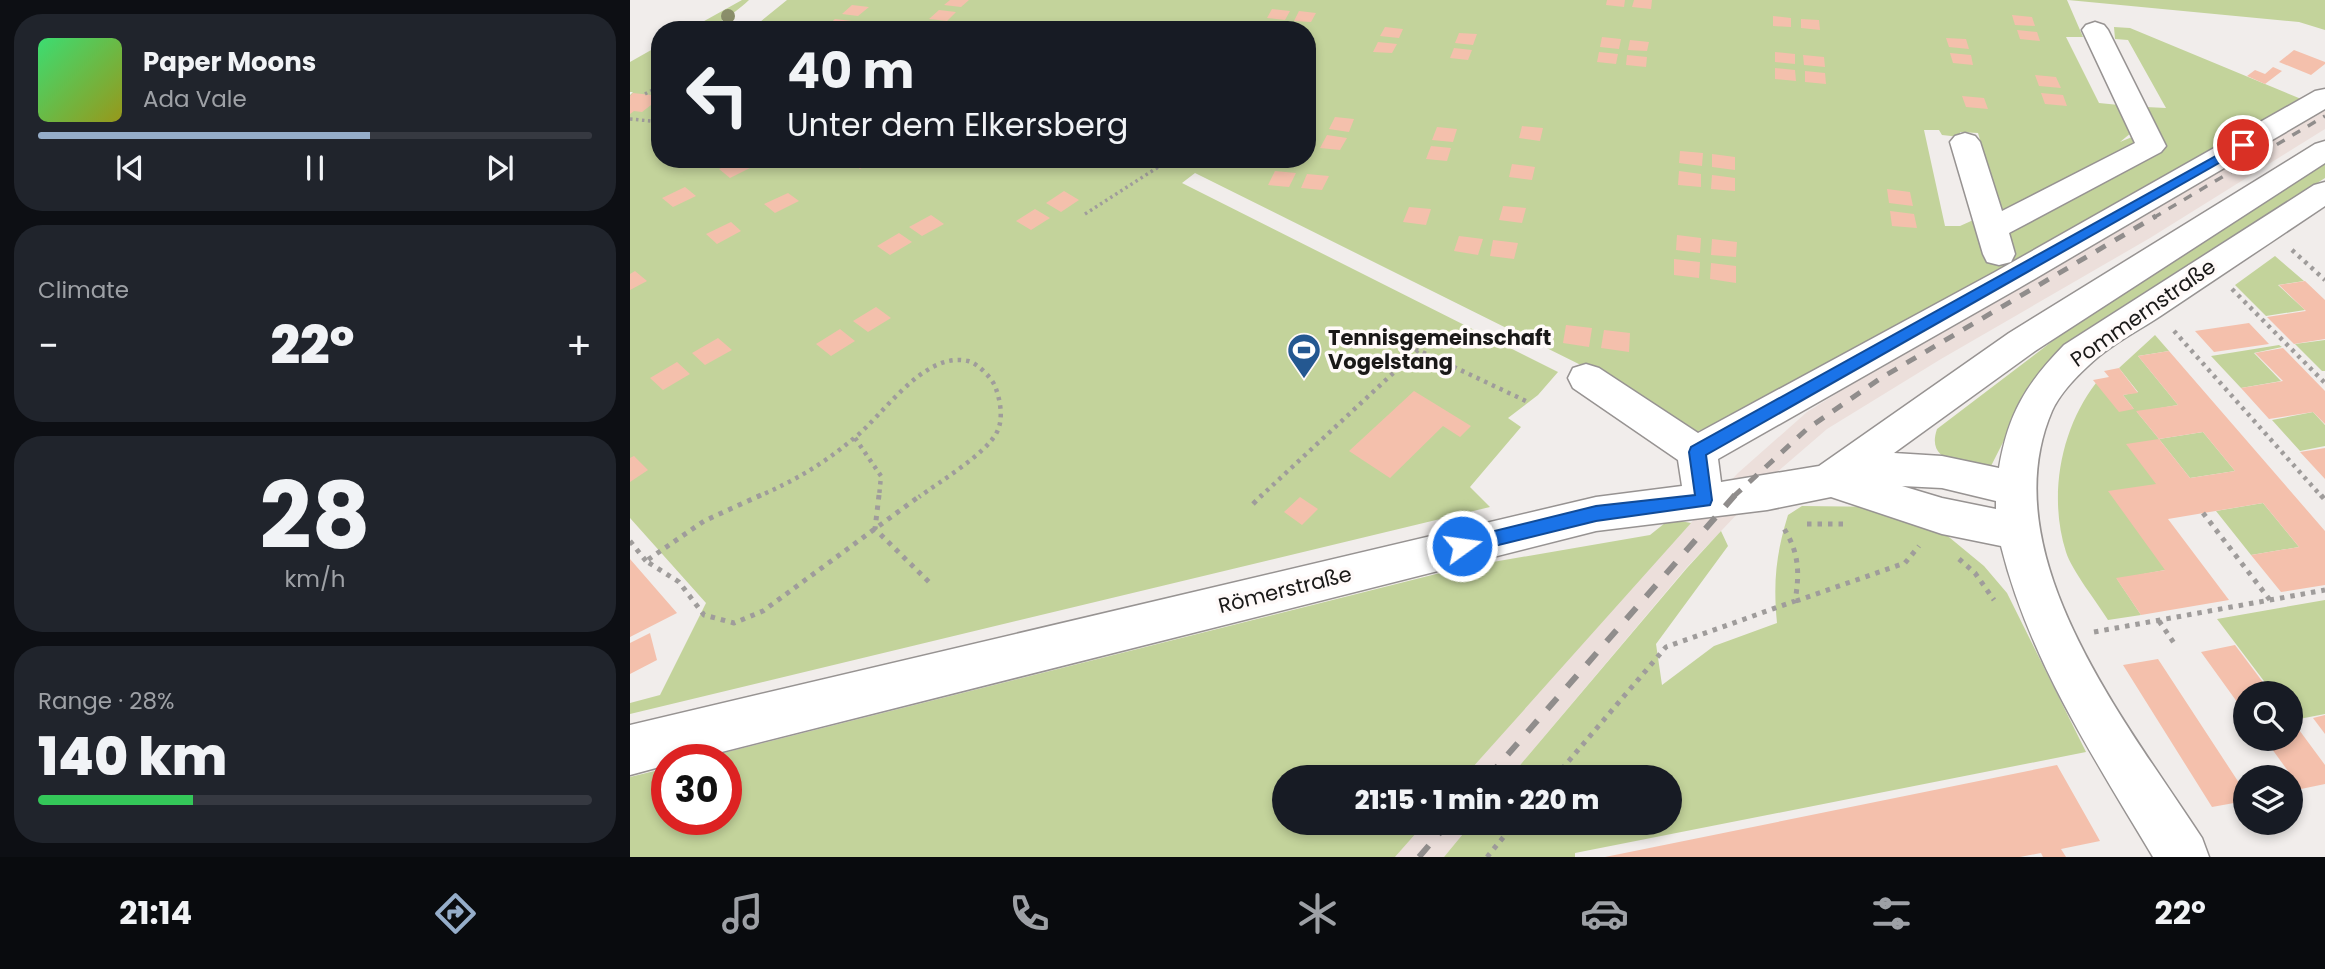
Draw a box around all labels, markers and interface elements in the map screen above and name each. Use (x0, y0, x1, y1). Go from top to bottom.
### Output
text: 40 m (787, 37, 914, 105)
text: Paper Moons (143, 44, 316, 80)
icon: left (672, 49, 763, 140)
text: Ada Vale (143, 83, 247, 115)
text: Unter dem Elkersberg (787, 102, 1128, 147)
pin (2213, 115, 2273, 175)
icon: arrive (2224, 126, 2262, 164)
icon: previous (111, 149, 149, 187)
icon: pause (296, 149, 334, 187)
icon: next (481, 149, 519, 187)
street label: Pommernstraße (2064, 252, 2221, 374)
text: Climate (38, 274, 129, 306)
text: 22° (270, 309, 355, 382)
text: − (38, 319, 59, 372)
text: + (566, 319, 592, 372)
place label: Tennisgemeinschaft Vogelstang (1328, 323, 1551, 376)
sports icon: Tennisgemeinschaft Vogelstang (1285, 331, 1323, 380)
text: 28 (260, 452, 370, 580)
position arrow (1425, 509, 1499, 583)
street label: Römerstraße (1215, 559, 1355, 620)
text: km/h (284, 563, 346, 595)
map controls (2233, 681, 2303, 835)
button: search (2233, 681, 2303, 751)
text: Range · 28% (38, 685, 174, 717)
text: 140 km (38, 720, 227, 793)
speed limit sign: 30 (651, 744, 742, 835)
button: layers (2233, 765, 2303, 835)
text: 21:15 · 1 min · 220 m (1355, 782, 1599, 818)
icon: directions (431, 889, 480, 938)
icon: music (718, 889, 767, 938)
icon: phone (1005, 889, 1054, 938)
icon: climate (1293, 889, 1342, 938)
icon: car (1580, 889, 1629, 938)
icon: filters (1867, 889, 1916, 938)
text: 21:14 (119, 890, 192, 935)
text: 22° (2154, 890, 2206, 935)

